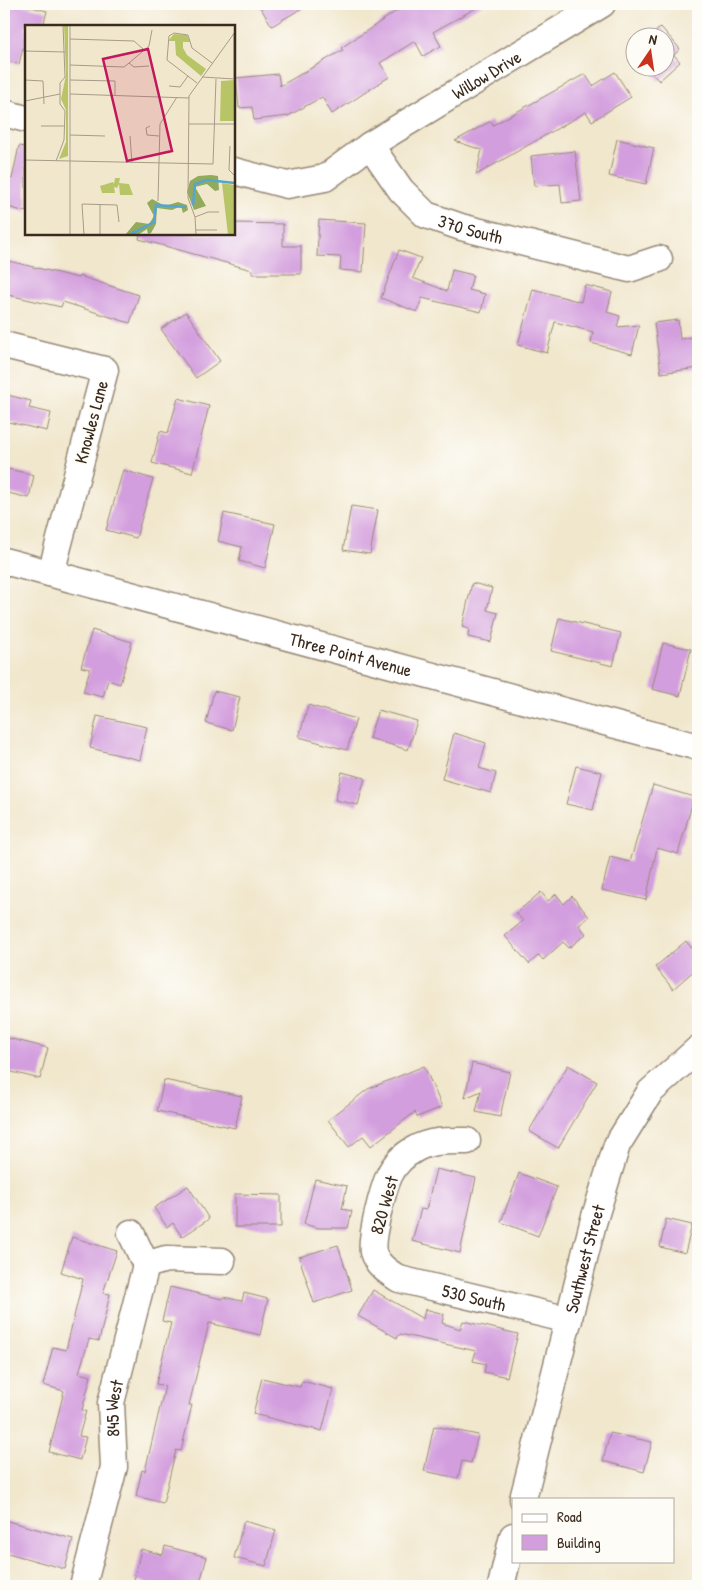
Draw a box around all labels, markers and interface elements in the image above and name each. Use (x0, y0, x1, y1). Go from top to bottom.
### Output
inset map (25, 25, 235, 235)
north arrow (624, 28, 674, 78)
text: N (647, 29, 659, 49)
street label: Willow Drive (447, 44, 525, 105)
street label: 370 South (435, 208, 506, 250)
street label: Knowles Lane (68, 378, 114, 466)
street label: Three Point Avenue (287, 626, 415, 682)
street label: 820 West (364, 1172, 404, 1237)
street label: Southwest Street (558, 1201, 611, 1316)
street label: 530 South (440, 1277, 509, 1317)
street label: 845 West (98, 1376, 129, 1437)
legend (512, 1498, 674, 1562)
text: Road (557, 1506, 582, 1527)
text: Building (557, 1532, 601, 1553)

